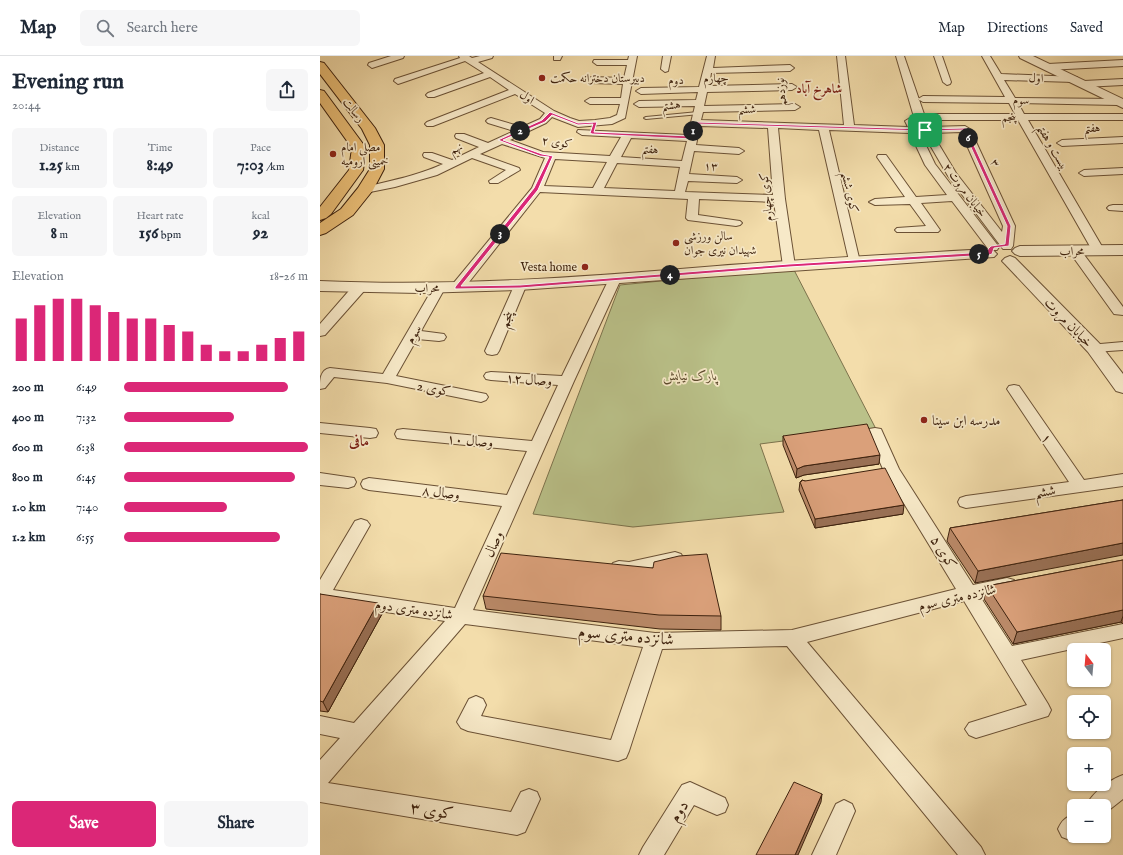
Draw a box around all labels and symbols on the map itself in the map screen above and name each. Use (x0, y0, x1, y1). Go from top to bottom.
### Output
place label: دبیرستان دخترانه حکمت (550, 71, 645, 86)
street label: چهارم (703, 71, 729, 89)
street label: اول (1029, 71, 1044, 86)
marker: دبیرستان دخترانه حکمت (537, 73, 547, 83)
street label: دوم (668, 73, 684, 91)
street label: نوزدهم (773, 77, 793, 107)
district label: شاهرخ آباد (796, 80, 842, 101)
street label: اول (516, 87, 537, 108)
street label: سوم (1013, 93, 1029, 111)
street label: رسالت (339, 95, 368, 126)
street label: هشتم (661, 97, 682, 118)
street label: ششم (738, 102, 756, 121)
street label: پنجم (1002, 110, 1017, 128)
pin (908, 113, 942, 147)
pin: 2 (510, 121, 530, 141)
pin: 1 (683, 121, 703, 141)
street label: هفتم (1083, 121, 1101, 140)
street label: بیست و هفتم (1030, 122, 1072, 175)
pin: 6 (958, 128, 978, 148)
street label: کوی ۲ (541, 133, 573, 152)
street label: نهم (447, 139, 466, 161)
place label: مصلی امام خمینی ارومیه (341, 140, 388, 170)
street label: هفتم (641, 142, 659, 161)
marker: مصلی امام خمینی ارومیه (328, 149, 338, 159)
street label: ۳ (986, 157, 1003, 170)
street label: ۱۳ (704, 159, 718, 174)
street label: خیابان مروت ۲ (939, 160, 990, 221)
street label: کوی ششم (834, 170, 862, 215)
street label: کوی چهارم (756, 171, 780, 222)
pin: 3 (490, 224, 510, 244)
place label: سالن ورزشی شهیدان نیری جوان (684, 229, 756, 258)
marker: سالن ورزشی شهیدان نیری جوان (671, 238, 681, 248)
pin: 5 (969, 244, 989, 264)
street label: محراب (1059, 244, 1085, 259)
place label: Vesta home (520, 260, 577, 275)
marker: Vesta home (580, 262, 590, 272)
pin: 4 (660, 265, 680, 285)
street label: محراب (414, 281, 440, 296)
street label: خیابان مروت (1040, 294, 1097, 352)
street label: پنجم (495, 306, 523, 332)
street label: سوم (401, 322, 429, 349)
park label: پارک نیایش (662, 367, 719, 386)
street label: وصال ۱۲ (505, 369, 553, 391)
street label: کوی 2 (415, 377, 452, 401)
place label: مدرسه ابن سینا (932, 412, 1000, 430)
marker: مدرسه ابن سینا (919, 415, 929, 425)
street label: وصال ۱۰ (446, 430, 494, 452)
street label: ۱ (1036, 430, 1056, 447)
district label: مافی (348, 432, 369, 451)
street label: وصال ۸ (421, 482, 461, 504)
street label: ششم (1033, 482, 1057, 506)
street label: وصال (480, 528, 508, 560)
street label: کوی ۵ (926, 532, 960, 573)
street label: شانزده متری سوم (917, 580, 999, 619)
street label: شانزده متری دوم (373, 596, 454, 627)
street label: شانزده متری سوم (577, 622, 675, 654)
north arrow (1067, 643, 1111, 687)
street label: دوم (665, 797, 697, 828)
street label: کوی ۳ (409, 798, 455, 825)

